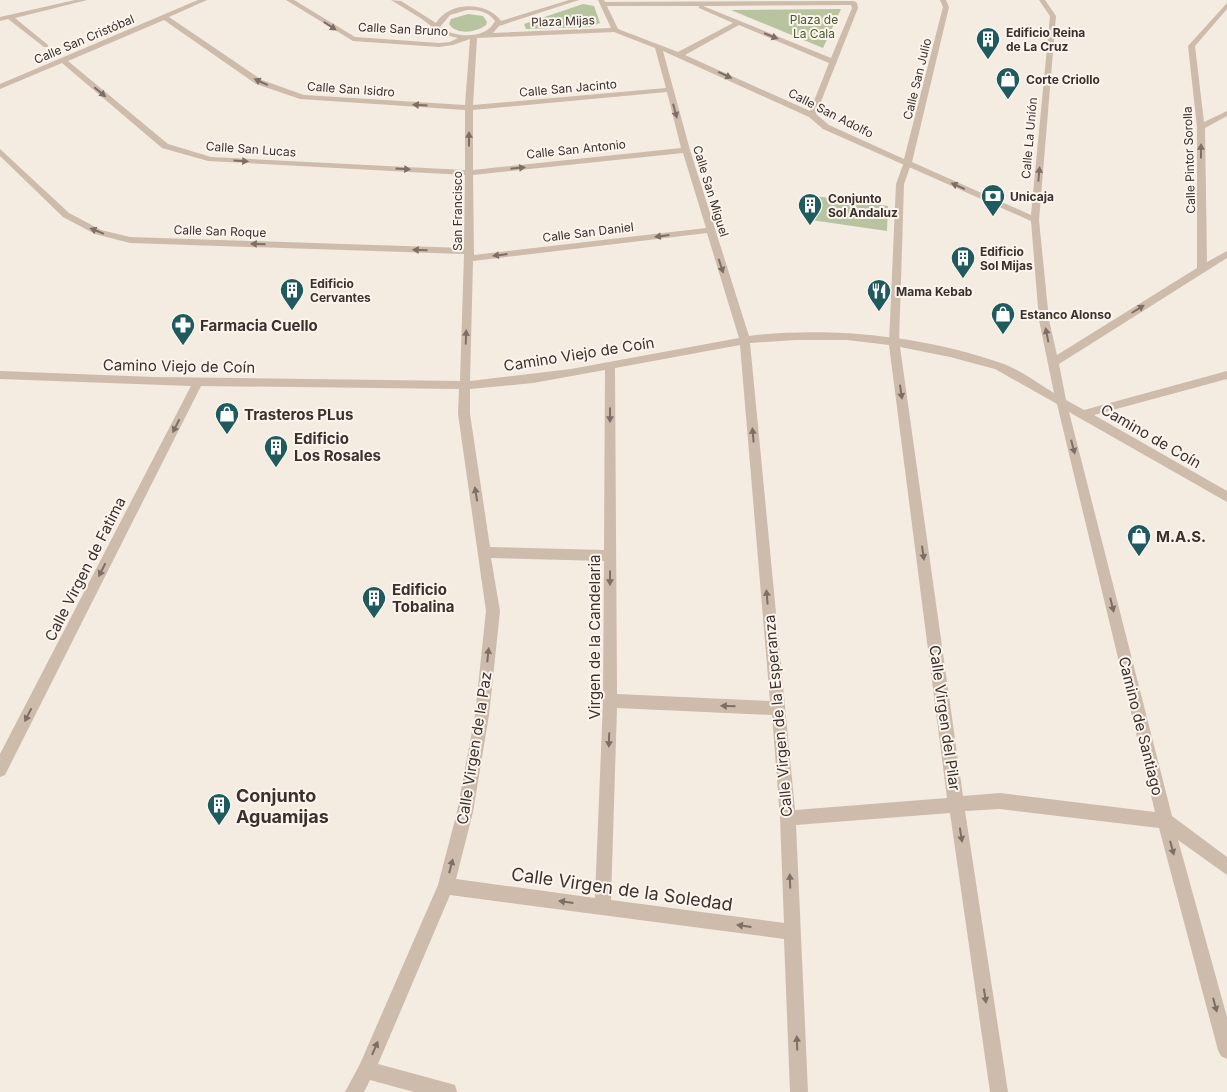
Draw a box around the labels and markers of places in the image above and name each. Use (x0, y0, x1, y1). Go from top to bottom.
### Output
place label: Edificio Reina de La Cruz (1006, 25, 1085, 54)
building icon: Edificio Reina de La Cruz (975, 26, 1001, 60)
shop icon: Corte Criollo (995, 66, 1021, 100)
place label: Corte Criollo (1026, 72, 1100, 87)
bank icon: Unicaja (980, 183, 1006, 217)
place label: Unicaja (1010, 189, 1054, 204)
place label: Conjunto Sol Andaluz (828, 191, 898, 220)
building icon: Conjunto Sol Andaluz (797, 192, 823, 226)
place label: Edificio Sol Mijas (980, 244, 1033, 273)
building icon: Edificio Sol Mijas (950, 245, 976, 279)
place label: Edificio Cervantes (310, 276, 371, 305)
building icon: Edificio Cervantes (279, 277, 305, 311)
restaurant icon: Mama Kebab (866, 278, 892, 312)
place label: Mama Kebab (896, 284, 973, 299)
shop icon: Estanco Alonso (990, 301, 1016, 335)
place label: Estanco Alonso (1020, 307, 1111, 322)
pharmacy icon: Farmacia Cuello (170, 312, 196, 346)
place label: Farmacia Cuello (200, 316, 318, 335)
shop icon: Trasteros PLus (214, 401, 240, 435)
place label: Trasteros PLus (244, 405, 353, 424)
place label: Edificio Los Rosales (294, 429, 381, 465)
building icon: Edificio Los Rosales (263, 434, 289, 468)
shop icon: M.A.S. (1126, 523, 1152, 557)
place label: M.A.S. (1156, 527, 1206, 546)
place label: Edificio Tobalina (392, 580, 455, 616)
building icon: Edificio Tobalina (361, 585, 387, 619)
place label: Conjunto Aguamijas (236, 785, 329, 827)
building icon: Conjunto Aguamijas (206, 792, 232, 826)

